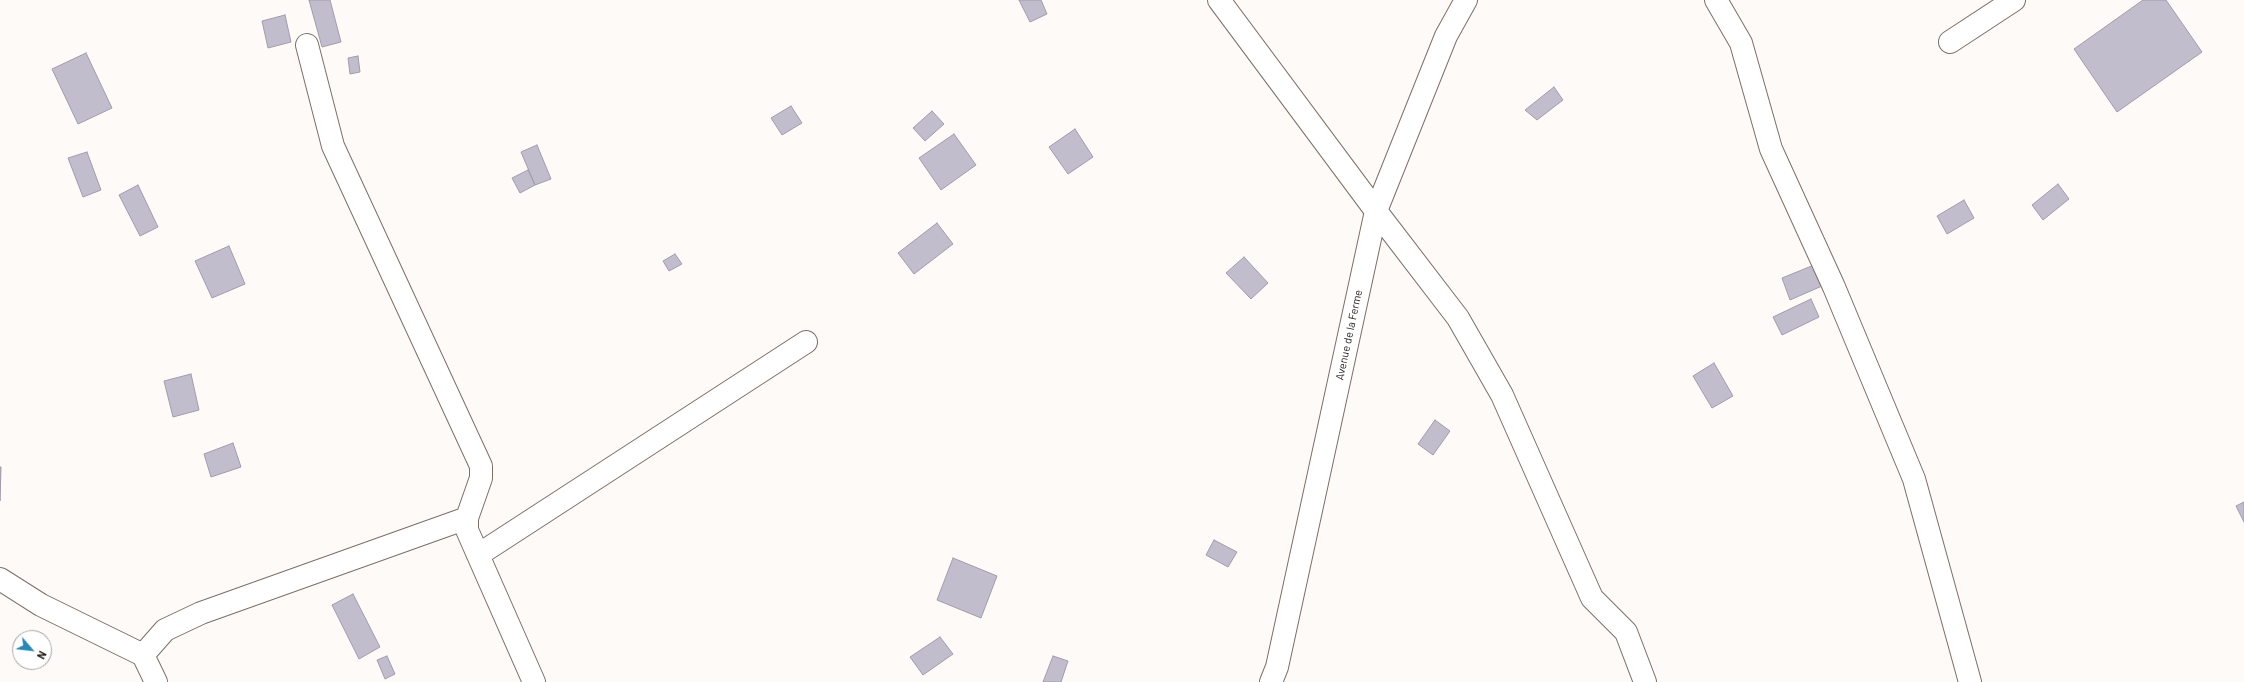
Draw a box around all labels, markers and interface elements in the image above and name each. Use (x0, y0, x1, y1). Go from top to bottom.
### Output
street label: Avenue de la Ferme (1333, 289, 1365, 381)
north arrow (12, 630, 52, 670)
text: N (35, 649, 50, 662)

